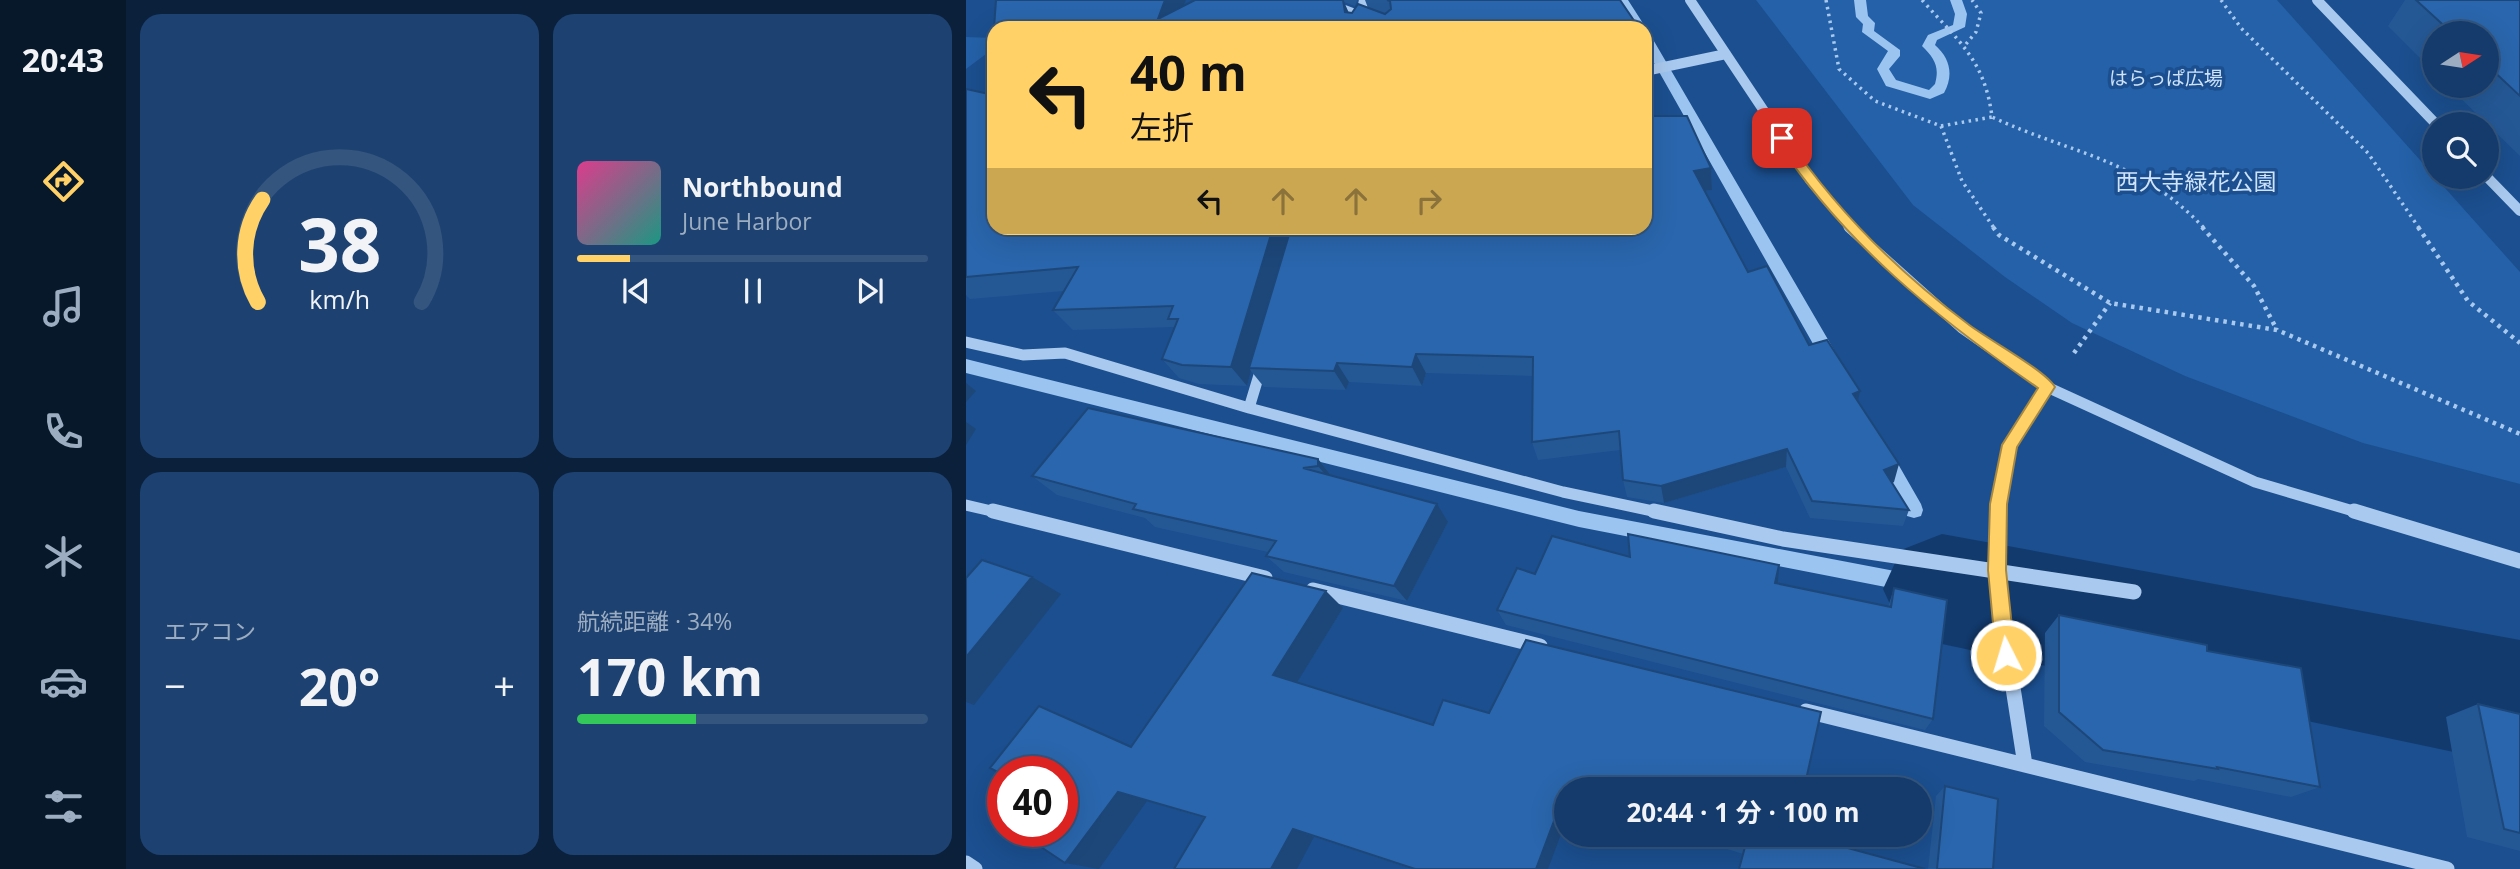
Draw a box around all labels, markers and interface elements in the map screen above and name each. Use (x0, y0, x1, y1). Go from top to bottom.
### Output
north arrow (2422, 21, 2499, 98)
map controls (2422, 21, 2499, 189)
text: 20:43 (22, 38, 104, 81)
text: 40 m (1130, 39, 1247, 105)
icon: left (1015, 49, 1106, 140)
park label: はらっぱ広場 (2109, 65, 2223, 91)
text: 左折 (1130, 105, 1194, 148)
pin (1752, 108, 1812, 168)
button: search (2422, 112, 2499, 189)
icon: arrive (1763, 119, 1801, 157)
icon: directions (39, 157, 88, 206)
park label: 西大寺緑花公園 (2116, 165, 2277, 197)
text: Northbound (682, 169, 843, 205)
icon: left (1191, 182, 1229, 220)
icon: ahead (1264, 182, 1302, 220)
icon: ahead (1337, 182, 1375, 220)
icon: right (1410, 182, 1448, 220)
text: 38 (298, 194, 381, 293)
text: June Harbor (682, 205, 812, 237)
icon: previous (617, 272, 655, 310)
icon: pause (734, 272, 772, 310)
icon: next (851, 272, 889, 310)
icon: music (39, 282, 88, 331)
text: km/h (309, 282, 370, 316)
icon: phone (39, 407, 88, 456)
icon: climate (39, 532, 88, 581)
text: 航続距離 · 34% (577, 605, 732, 637)
text: エアコン (164, 615, 256, 647)
position arrow (1969, 618, 2043, 692)
text: 170 km (577, 640, 763, 711)
text: 20° (299, 650, 380, 721)
icon: car (39, 657, 88, 706)
text: − (164, 659, 186, 711)
text: + (493, 659, 515, 711)
speed limit sign: 40 (987, 756, 1078, 847)
icon: filters (39, 782, 88, 831)
text: 20:44 · 1 分 · 100 m (1626, 794, 1860, 830)

